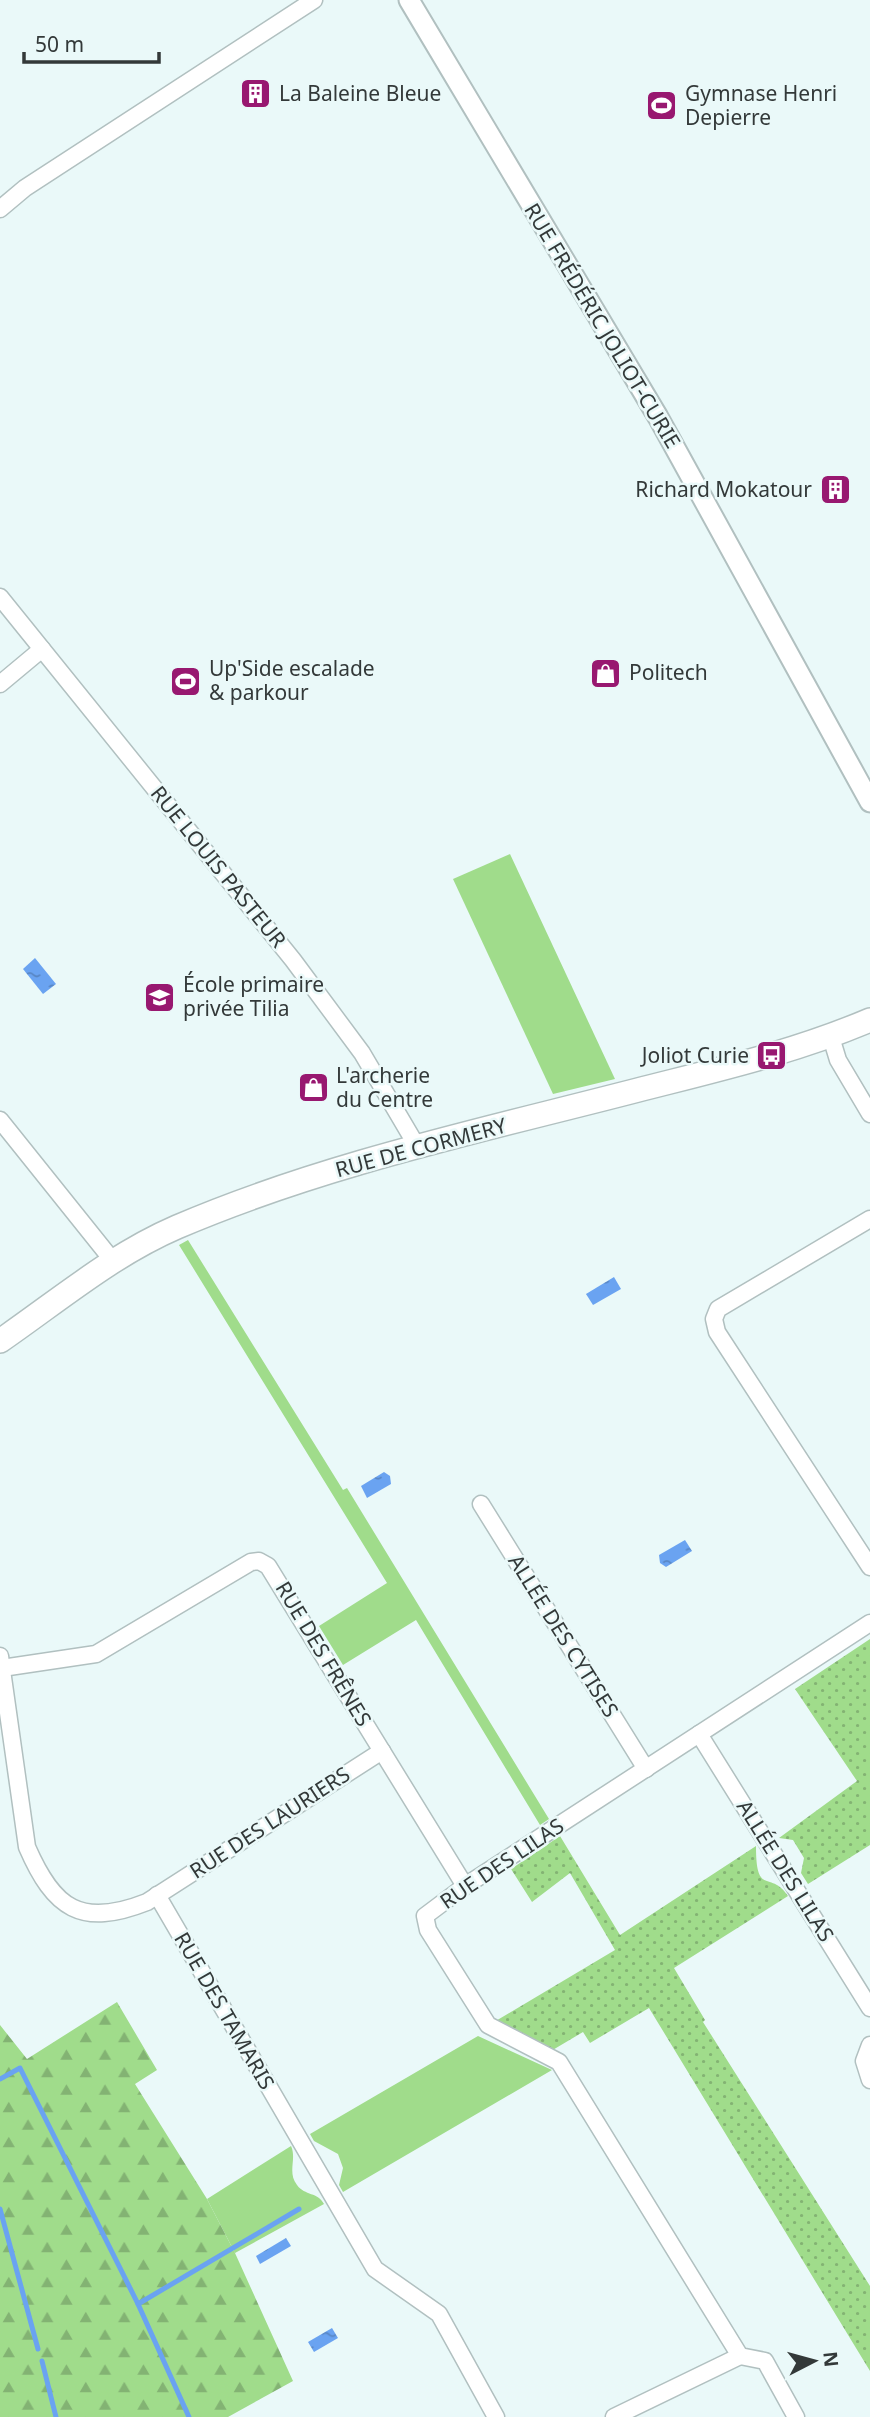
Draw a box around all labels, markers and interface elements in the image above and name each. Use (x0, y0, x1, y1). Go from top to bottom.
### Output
scale bar (24, 21, 159, 65)
text: 50 m (35, 30, 84, 58)
building icon: La Baleine Bleue (239, 77, 273, 111)
place label: La Baleine Bleue (279, 79, 441, 107)
place label: Gymnase Henri Depierre (685, 79, 837, 131)
sports icon: Gymnase Henri Depierre (645, 89, 679, 123)
street label: RUE FRÉDÉRIC JOLIOT-CURIE (518, 198, 687, 453)
building icon: Richard Mokatour (818, 473, 852, 507)
place label: Richard Mokatour (635, 475, 812, 503)
place label: Up'Side escalade & parkour (209, 654, 375, 706)
shop icon: Politech (589, 656, 623, 690)
place label: Politech (629, 658, 708, 686)
sports icon: Up'Side escalade & parkour (169, 664, 203, 698)
street label: RUE LOUIS PASTEUR (145, 780, 293, 953)
place label: École primaire privée Tilia (183, 970, 324, 1022)
school or university icon: École primaire privée Tilia (143, 980, 177, 1014)
bus stop icon: Joliot Curie (755, 1039, 789, 1073)
place label: Joliot Curie (640, 1041, 749, 1069)
place label: L'archerie du Centre (336, 1061, 433, 1113)
shop icon: L'archerie du Centre (296, 1071, 330, 1105)
street label: RUE DE CORMERY (332, 1111, 509, 1183)
street label: ALLÉE DES CYTISES (502, 1549, 625, 1722)
street label: RUE DES FRÊNES (270, 1576, 378, 1731)
street label: RUE DES LAURIERS (184, 1760, 355, 1884)
street label: ALLÉE DES LILAS (731, 1794, 841, 1947)
street label: RUE DES LILAS (434, 1811, 569, 1915)
street label: RUE DES TAMARIS (168, 1927, 281, 2094)
north arrow (779, 2326, 849, 2396)
text: N (817, 2350, 845, 2368)

